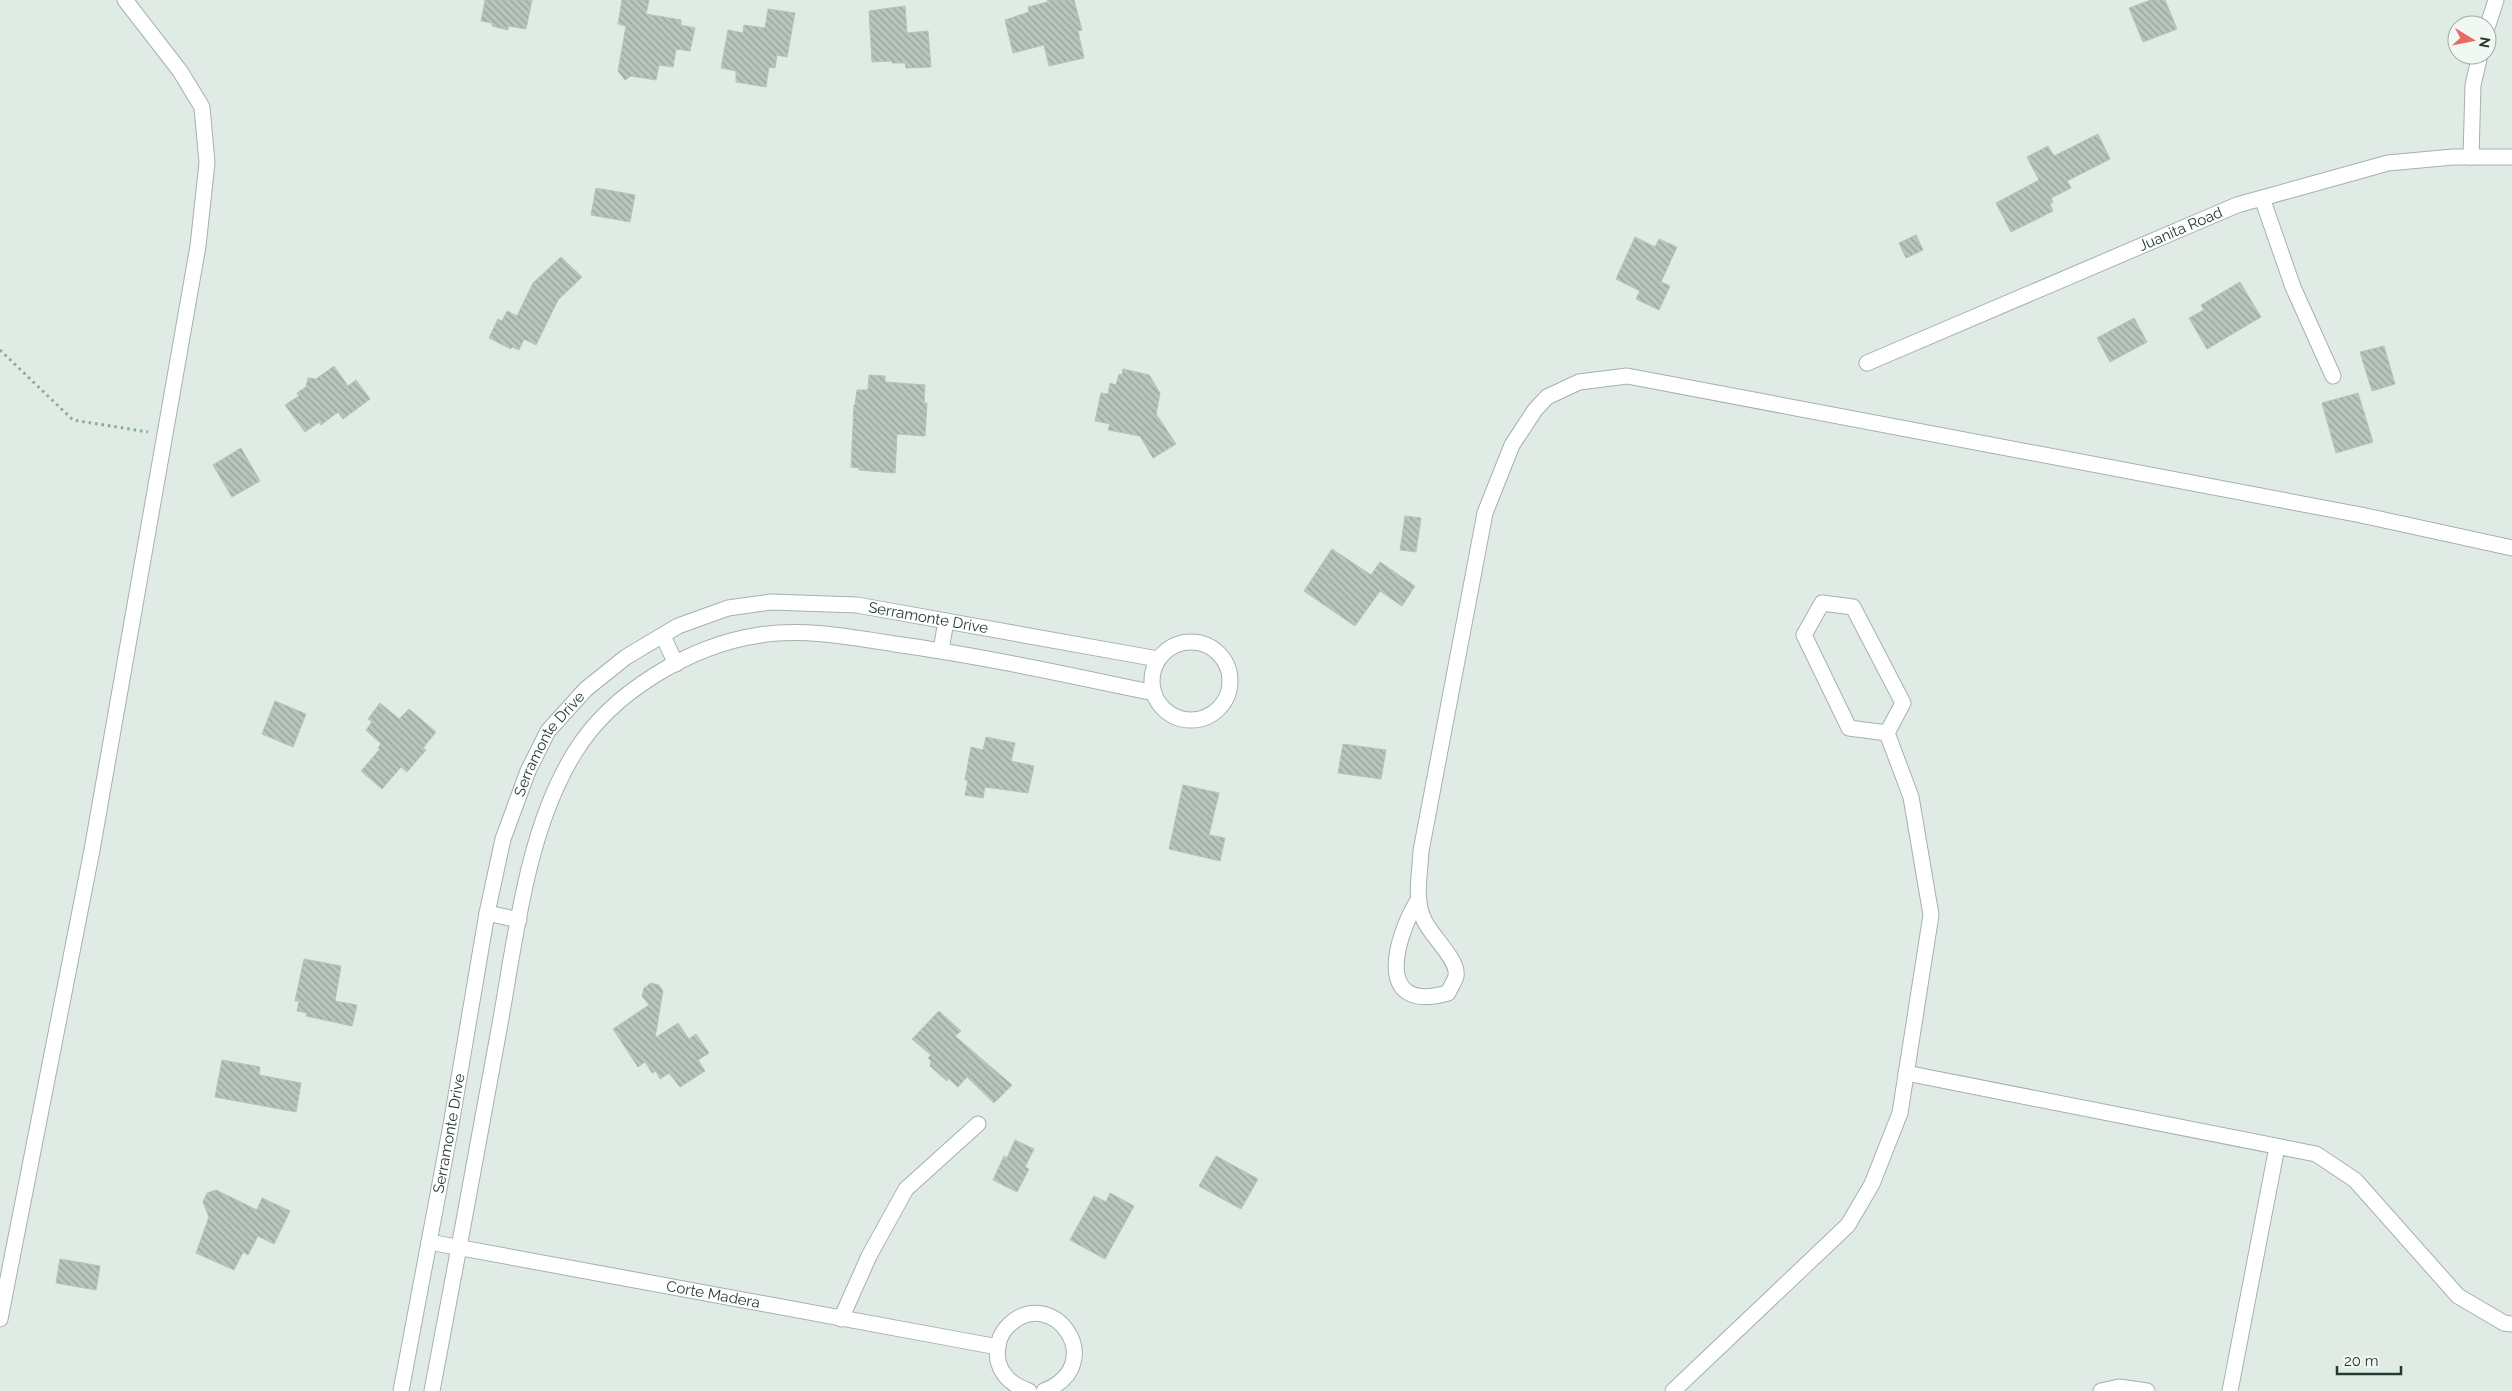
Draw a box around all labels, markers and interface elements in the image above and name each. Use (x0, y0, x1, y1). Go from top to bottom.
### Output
north arrow (2447, 15, 2497, 65)
text: N (2476, 36, 2494, 49)
street label: Juanita Road (2136, 203, 2225, 255)
street label: Serramonte Drive (867, 598, 990, 637)
street label: Serramonte Drive (510, 688, 588, 799)
street label: Serramonte Drive (429, 1072, 469, 1195)
street label: Corte Madera (665, 1277, 762, 1312)
scale bar (2337, 1344, 2401, 1376)
text: 20 m (2344, 1352, 2379, 1370)

